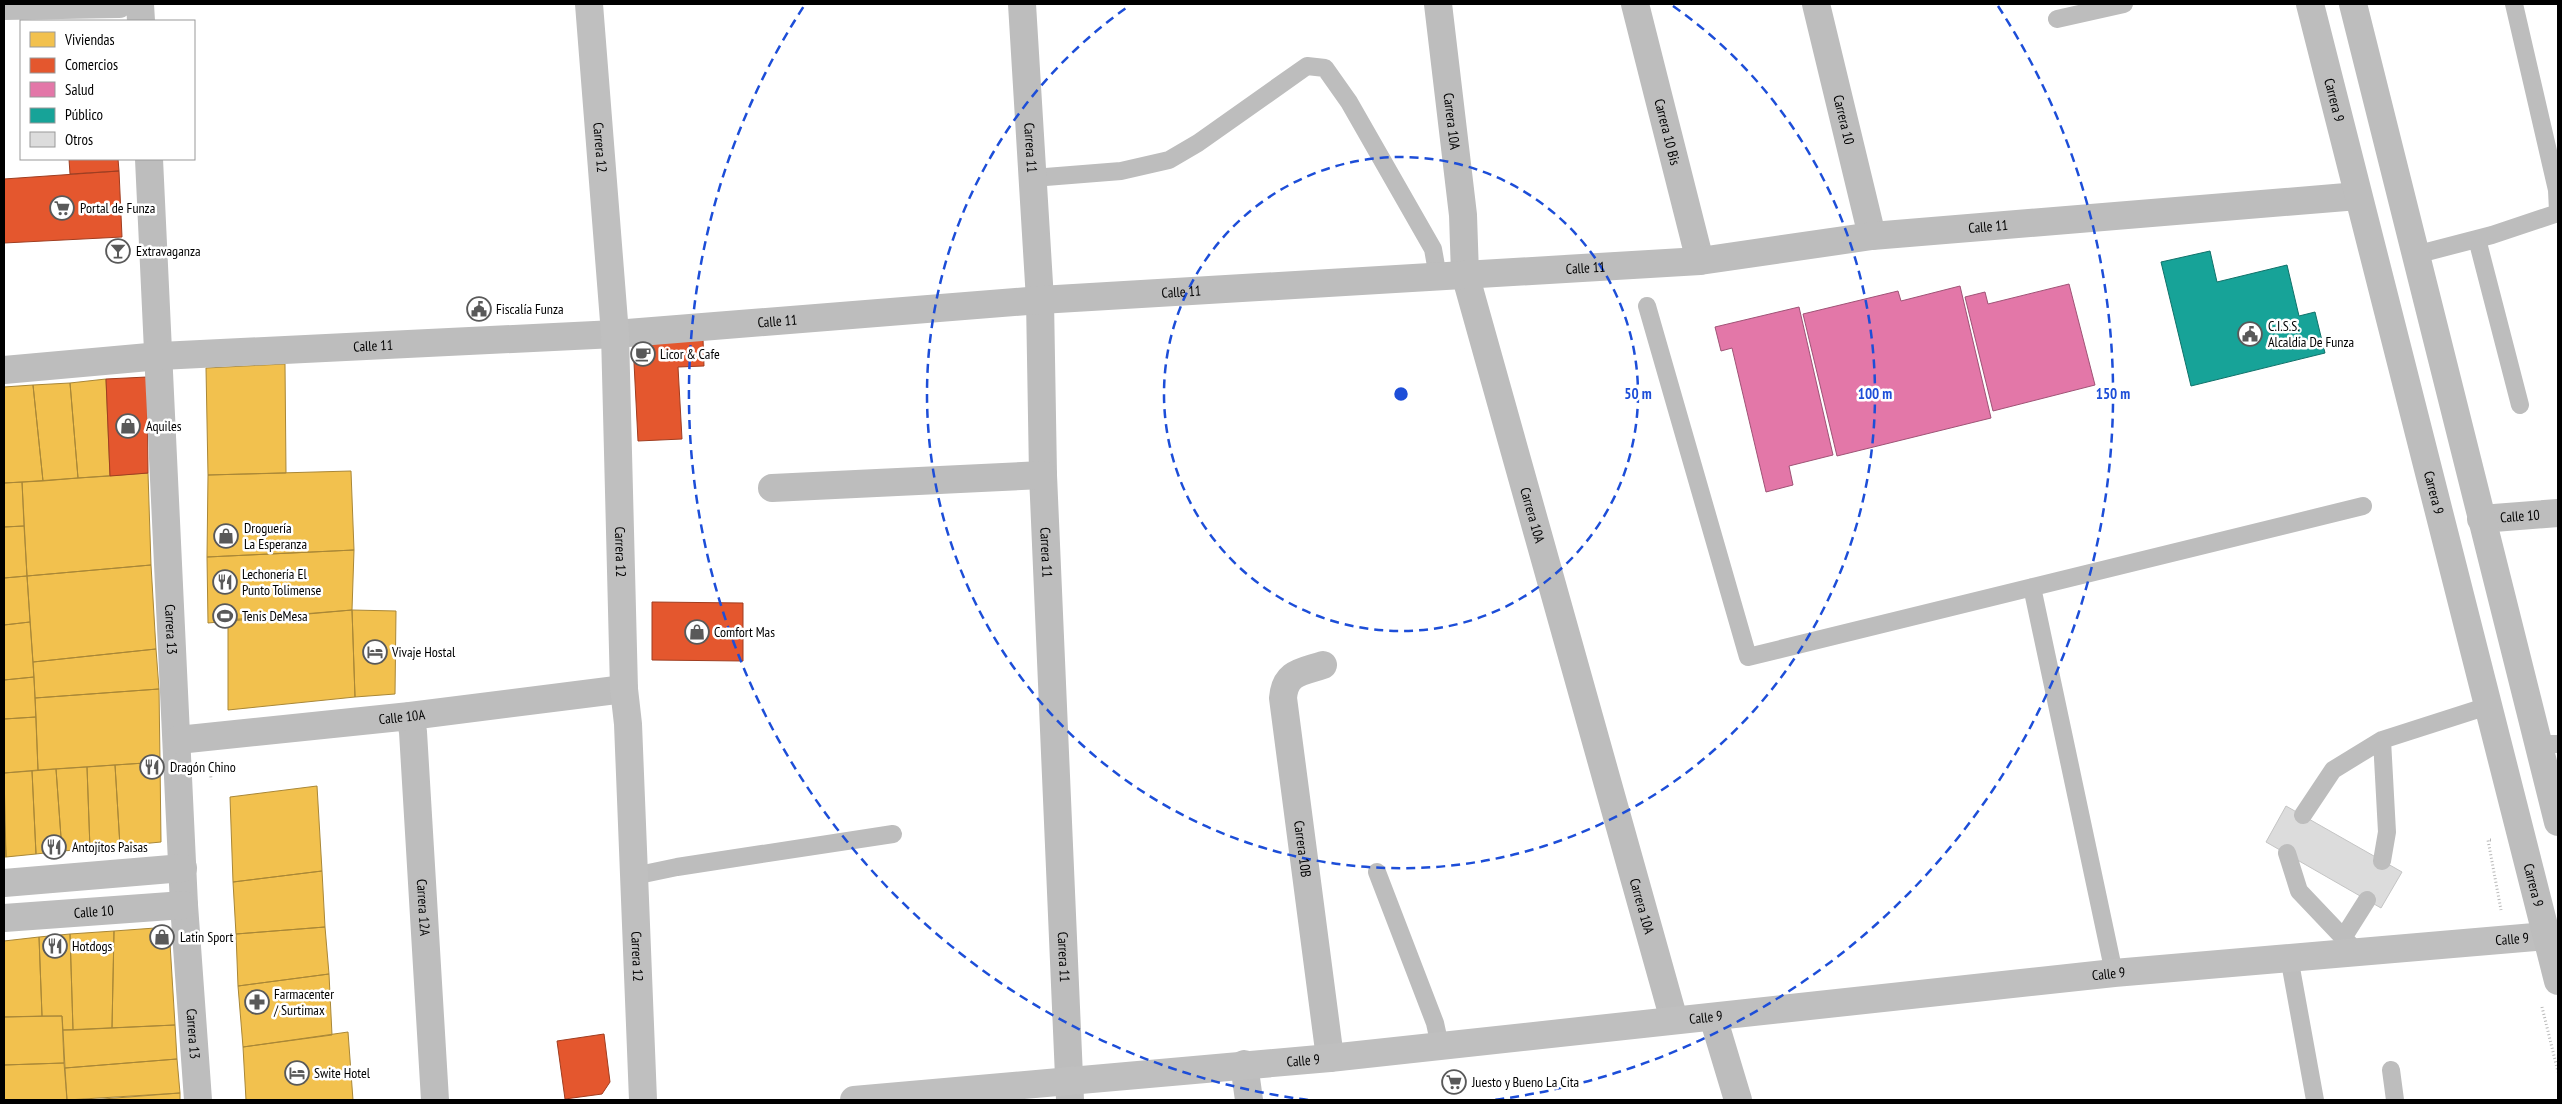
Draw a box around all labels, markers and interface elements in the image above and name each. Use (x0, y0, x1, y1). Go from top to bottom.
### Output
legend (20, 20, 195, 160)
text: Viviendas (64, 30, 115, 49)
text: Comercios (65, 55, 118, 74)
street label: Carrera 9 (2320, 76, 2349, 124)
text: Salud (65, 80, 94, 99)
street label: Carrera 10A (1440, 92, 1464, 151)
street label: Carrera 10 (1829, 93, 1859, 146)
street label: Carrera 10 Bis (1650, 97, 1684, 167)
text: Público (65, 105, 103, 124)
street label: Carrera 12 (589, 122, 611, 173)
street label: Carrera 11 (1020, 122, 1041, 173)
text: Otros (65, 130, 93, 149)
supermarket icon: Portal de Funza (49, 195, 75, 221)
place label: Portal de Funza (80, 199, 155, 217)
street label: Calle 11 (1968, 216, 2009, 237)
bar icon: Extravaganza (105, 238, 131, 264)
place label: Extravaganza (136, 242, 201, 260)
street label: Calle 11 (1565, 258, 1606, 278)
street label: Calle 11 (1161, 281, 1202, 302)
public building icon: Fiscalía Funza (466, 296, 492, 322)
place label: Fiscalía Funza (496, 300, 564, 318)
street label: Calle 11 (757, 310, 798, 332)
place label: C.I.S.S. Alcaldia De Funza (2268, 317, 2354, 351)
public building icon: C.I.S.S. Alcaldia De Funza (2237, 321, 2263, 347)
street label: Calle 11 (353, 336, 393, 356)
cafe icon: Licor & Cafe (630, 341, 656, 367)
place label: Licor & Cafe (660, 345, 720, 363)
text: 50 m (1624, 384, 1652, 403)
text: 100 m (1858, 384, 1892, 403)
text: 150 m (2096, 384, 2130, 403)
centre of rings (1392, 385, 1410, 403)
shop icon: Aquiles (115, 413, 141, 439)
place label: Aquiles (146, 417, 182, 435)
street label: Carrera 9 (2420, 469, 2448, 516)
street label: Carrera 10A (1516, 485, 1549, 545)
street label: Calle 10 (2499, 505, 2540, 526)
place label: Droguería La Esperanza (244, 519, 307, 553)
shop icon: Droguería La Esperanza (213, 523, 239, 549)
street label: Carrera 12 (611, 526, 630, 577)
street label: Carrera 11 (1036, 527, 1056, 578)
place label: Lechonería El Punto Tolimense (242, 565, 321, 599)
restaurant icon: Lechonería El Punto Tolimense (212, 569, 238, 595)
sports icon: Tenis DeMesa (212, 603, 238, 629)
street label: Carrera 13 (161, 604, 181, 655)
place label: Tenis DeMesa (242, 607, 308, 625)
shop icon: Comfort Mas (684, 619, 710, 645)
place label: Comfort Mas (714, 623, 775, 641)
hotel icon: Vivaje Hostal (362, 639, 388, 665)
place label: Vivaje Hostal (391, 643, 456, 661)
street label: Calle 10A (378, 705, 426, 728)
restaurant icon: Dragón Chino (139, 754, 165, 780)
place label: Dragón Chino (170, 758, 236, 776)
street label: Carrera 10B (1290, 819, 1315, 878)
restaurant icon: Antojitos Paisas (41, 834, 67, 860)
place label: Antojitos Paisas (72, 838, 148, 856)
street label: Carrera 9 (2520, 861, 2548, 909)
street label: Carrera 10A (1626, 876, 1659, 936)
street label: Carrera 12A (413, 878, 434, 937)
street label: Calle 10 (73, 901, 114, 922)
shop icon: Latin Sport (149, 924, 175, 950)
place label: Latin Sport (180, 928, 234, 946)
street label: Calle 9 (2495, 929, 2530, 949)
street label: Carrera 12 (627, 931, 647, 982)
street label: Carrera 11 (1054, 931, 1074, 983)
restaurant icon: Hotdogs (42, 933, 68, 959)
place label: Hotdogs (72, 937, 113, 955)
street label: Calle 9 (2091, 963, 2126, 984)
place label: Farmacenter / Surtimax (273, 985, 334, 1019)
pharmacy icon: Farmacenter / Surtimax (244, 989, 270, 1015)
street label: Calle 9 (1688, 1006, 1724, 1028)
street label: Carrera 13 (182, 1008, 204, 1060)
street label: Calle 9 (1286, 1050, 1321, 1071)
hotel icon: Swite Hotel (284, 1060, 310, 1086)
place label: Swite Hotel (314, 1064, 371, 1082)
supermarket icon: Juesto y Bueno La Cita (1441, 1069, 1467, 1095)
place label: Juesto y Bueno La Cita (1471, 1073, 1579, 1091)

